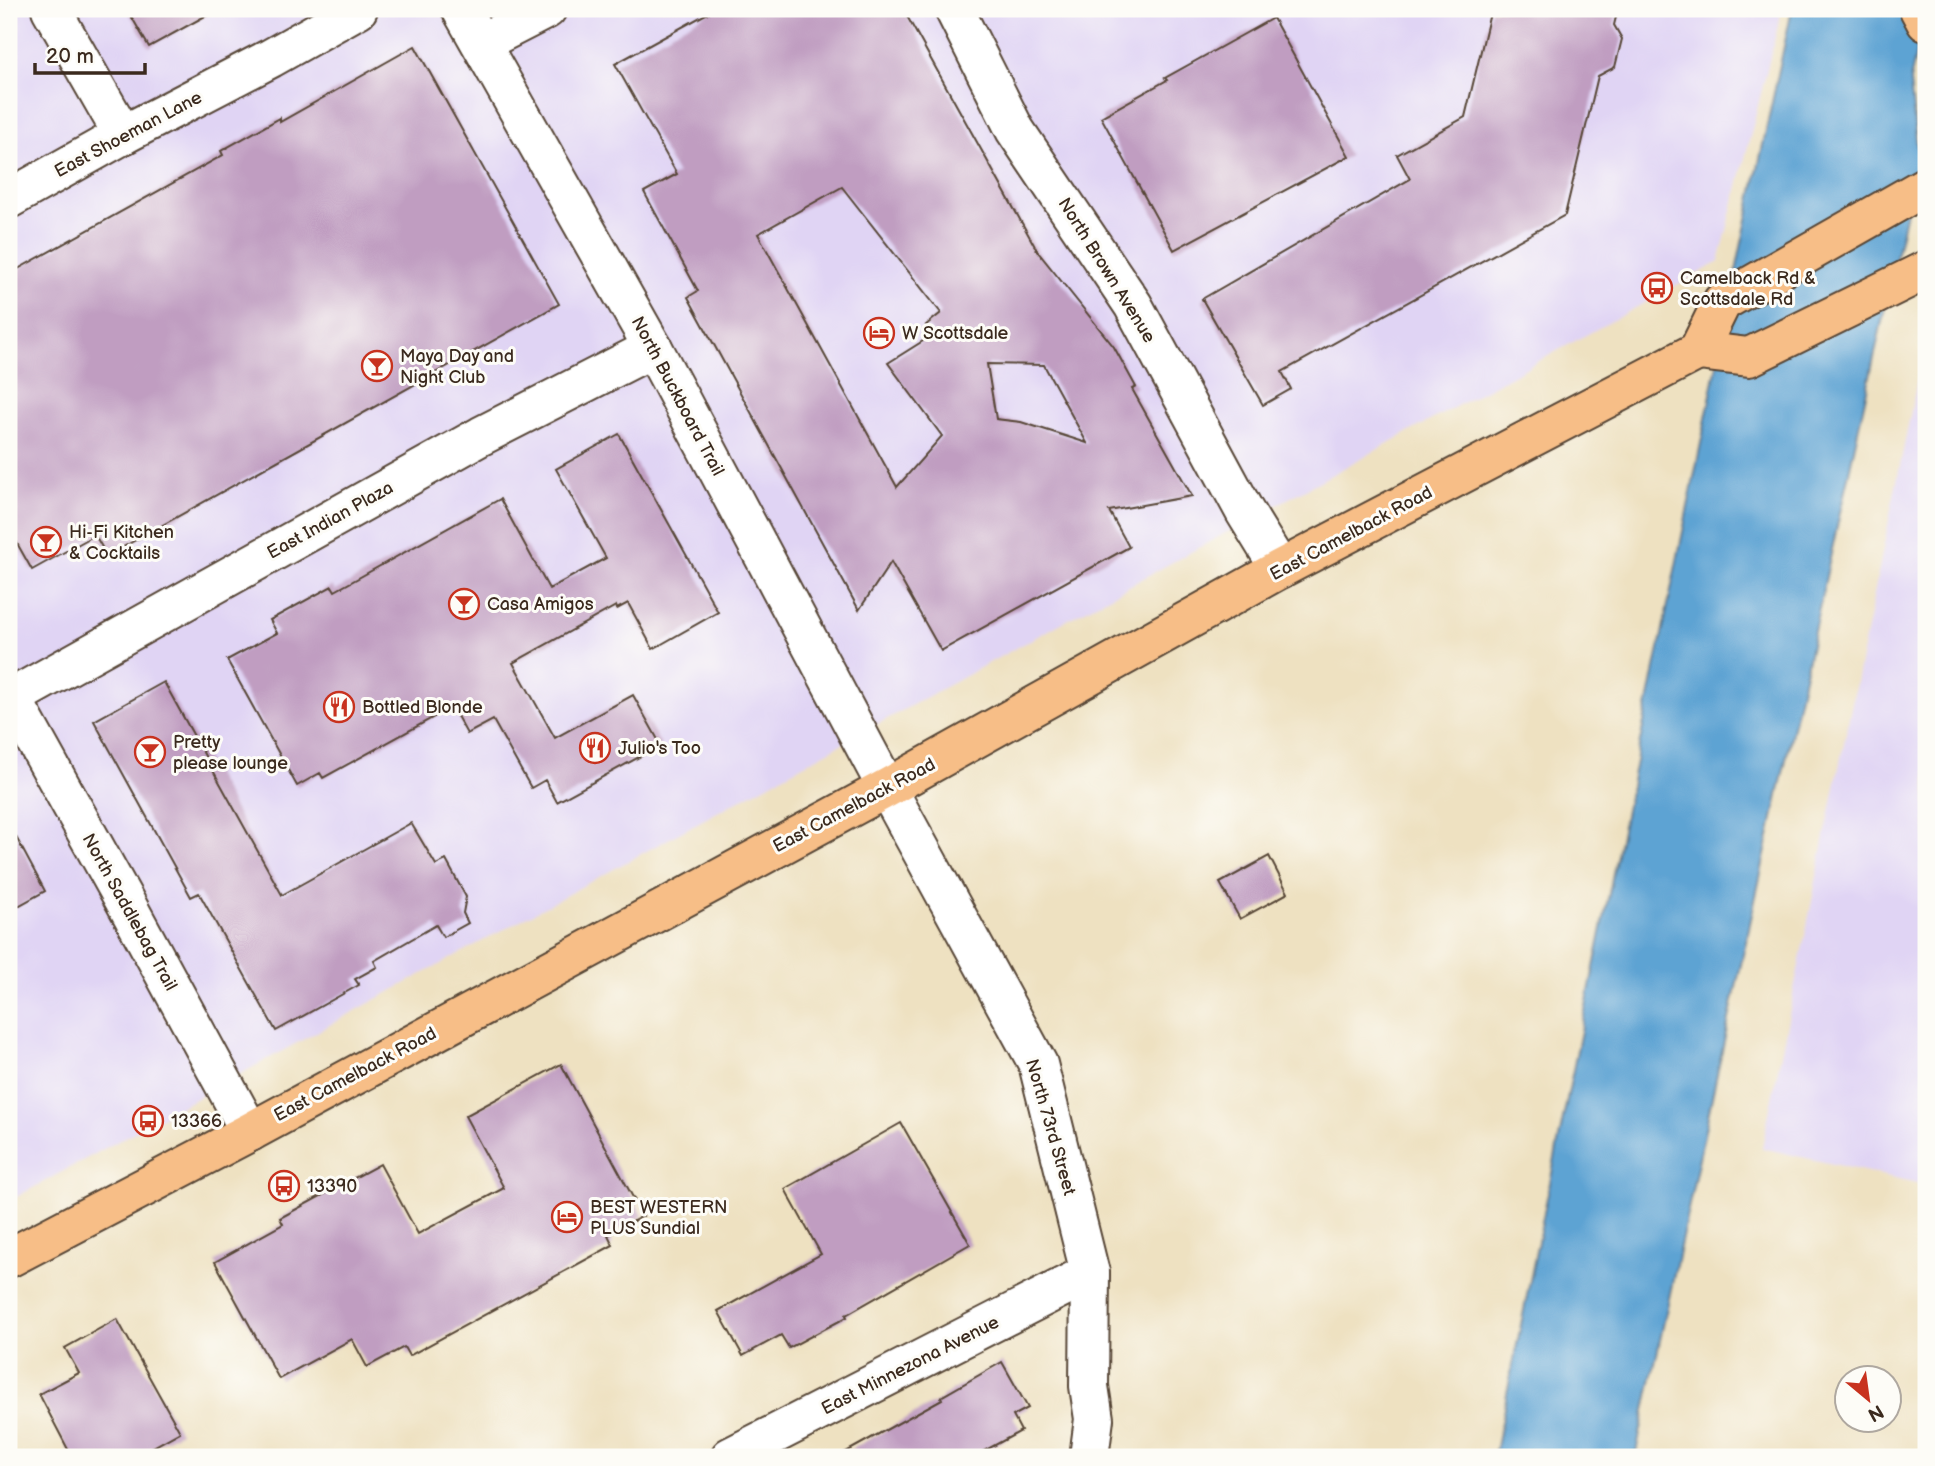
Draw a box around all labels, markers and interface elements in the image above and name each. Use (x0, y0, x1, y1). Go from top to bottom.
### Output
scale bar (35, 32, 145, 76)
text: 20 m (46, 44, 94, 69)
street label: East Shoeman Lane (51, 87, 206, 182)
street label: North Brown Avenue (1053, 194, 1160, 347)
place label: Camelback Rd & Scottsdale Rd (1680, 268, 1816, 310)
bus stop icon: Camelback Rd & Scottsdale Rd (1640, 271, 1674, 305)
street label: North Buckboard Trail (627, 313, 728, 479)
hotel icon: W Scottsdale (862, 316, 896, 350)
place label: W Scottsdale (902, 323, 1009, 344)
place label: Maya Day and Night Club (400, 346, 514, 388)
bar icon: Maya Day and Night Club (360, 349, 394, 383)
street label: East Indian Plaza (264, 477, 397, 564)
street label: East Camelback Road (1266, 482, 1436, 585)
place label: Hi-Fi Kitchen & Cocktails (69, 522, 174, 564)
bar icon: Hi-Fi Kitchen & Cocktails (29, 525, 63, 559)
bar icon: Casa Amigos (447, 587, 481, 621)
place label: Casa Amigos (487, 594, 594, 615)
restaurant icon: Bottled Blonde (322, 690, 356, 724)
place label: Bottled Blonde (362, 697, 483, 718)
restaurant icon: Julio's Too (578, 731, 612, 765)
place label: Pretty please lounge (173, 732, 288, 774)
bar icon: Pretty please lounge (133, 735, 167, 769)
place label: Julio's Too (618, 738, 701, 759)
street label: East Camelback Road (769, 754, 939, 857)
street label: North Saddlebag Trail (78, 830, 181, 994)
street label: East Camelback Road (270, 1023, 440, 1126)
street label: North 73rd Street (1021, 1057, 1080, 1198)
bus stop icon: 13366 (131, 1104, 165, 1138)
place label: 13366 (171, 1111, 222, 1132)
bus stop icon: 13390 (267, 1169, 301, 1203)
place label: 13390 (307, 1176, 357, 1197)
place label: BEST WESTERN PLUS Sundial (590, 1197, 728, 1239)
hotel icon: BEST WESTERN PLUS Sundial (550, 1200, 584, 1234)
street label: East Minnezona Avenue (818, 1311, 1003, 1419)
north arrow (1834, 1364, 1904, 1434)
text: N (1864, 1399, 1887, 1426)

